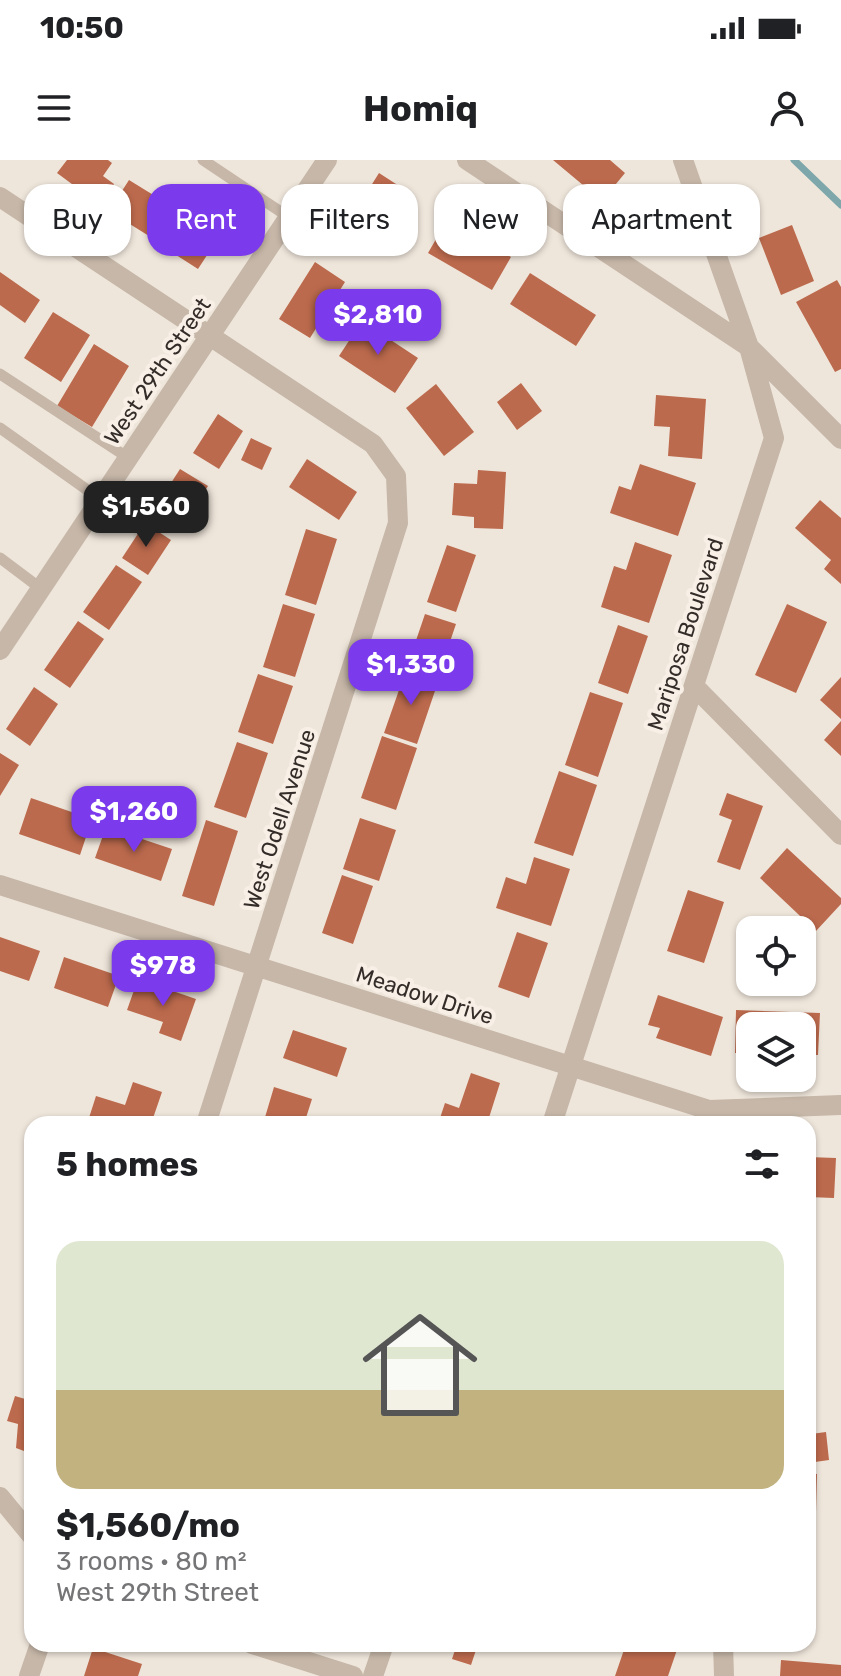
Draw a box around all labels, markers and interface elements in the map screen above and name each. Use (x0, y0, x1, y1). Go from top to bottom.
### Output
text: 10:50 (40, 10, 124, 46)
icon: menu (32, 86, 76, 130)
icon: person (765, 86, 809, 130)
text: Homiq (363, 87, 478, 130)
chip: Buy (24, 184, 131, 256)
chip: Rent (147, 184, 265, 256)
chip: Filters (281, 184, 418, 256)
chip: New (434, 184, 547, 256)
chip: Apartment (563, 184, 760, 256)
pin: $2,810 (313, 289, 443, 357)
street label: West 29th Street (98, 292, 217, 450)
text: $2,810 (333, 299, 423, 330)
pin: $1,560 (81, 481, 211, 549)
text: $1,560 (102, 491, 190, 522)
street label: Mariposa Boulevard (642, 535, 729, 734)
pin: $1,330 (346, 639, 476, 707)
text: $1,330 (366, 649, 456, 680)
street label: West Odell Avenue (238, 726, 321, 913)
pin: $1,260 (69, 786, 199, 854)
text: $1,260 (89, 796, 179, 827)
map controls (736, 916, 816, 1092)
button: locate (736, 916, 816, 996)
pin: $978 (116, 940, 210, 1008)
text: $978 (130, 950, 196, 981)
street label: Meadow Drive (353, 961, 497, 1030)
button: layers (736, 1012, 816, 1092)
icon: filters (740, 1142, 784, 1186)
text: 5 homes (56, 1144, 198, 1185)
icon: home (348, 1293, 492, 1437)
text: $1,560/mo (56, 1505, 240, 1546)
text: 3 rooms · 80 m² (56, 1546, 247, 1577)
text: West 29th Street (56, 1577, 259, 1608)

